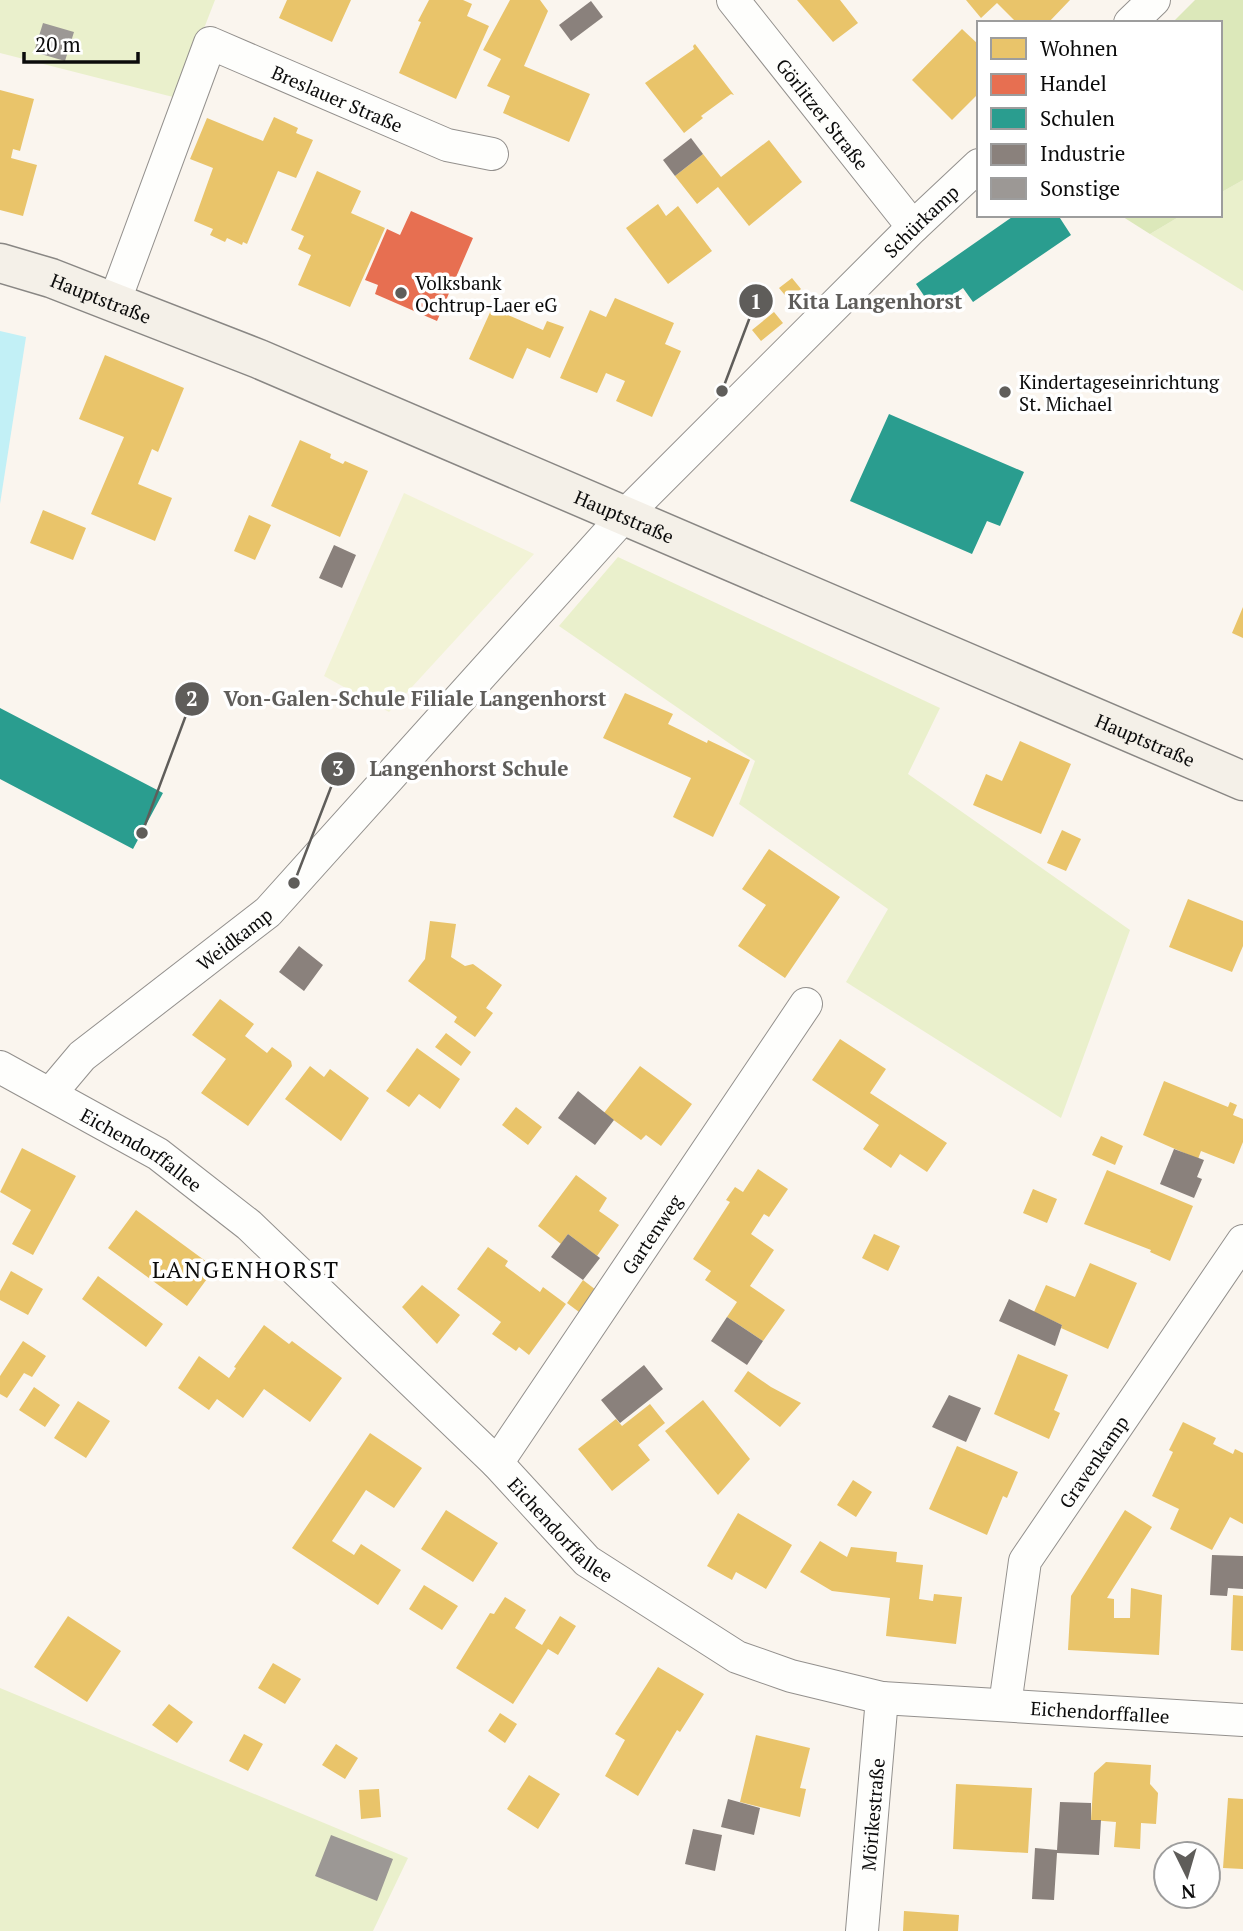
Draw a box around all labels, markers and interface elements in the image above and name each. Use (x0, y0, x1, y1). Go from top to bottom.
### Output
scale bar (24, 21, 138, 65)
legend (977, 21, 1222, 217)
text: 20 m (35, 30, 81, 58)
text: Wohnen (1040, 34, 1118, 62)
street label: Görlitzer Straße (771, 53, 875, 175)
street label: Breslauer Straße (268, 59, 407, 137)
text: Handel (1040, 69, 1107, 97)
text: Schulen (1040, 104, 1115, 132)
text: Industrie (1040, 139, 1125, 167)
text: Sonstige (1040, 174, 1120, 202)
street label: Schürkamp (878, 179, 963, 262)
street label: Hauptstraße (47, 267, 155, 328)
place label: Volksbank Ochtrup-Laer eG (415, 270, 557, 317)
callout: Kita Langenhorst (739, 280, 976, 322)
marker: Volksbank Ochtrup-Laer eG (393, 285, 409, 301)
text: 1 (750, 287, 762, 315)
text: Kita Langenhorst (788, 287, 963, 315)
place label: Kindertageseinrichtung St. Michael (1019, 369, 1220, 416)
marker: Kindertageseinrichtung St. Michael (997, 384, 1013, 400)
street label: Hauptstraße (571, 483, 678, 548)
callout: Von-Galen-Schule Filiale Langenhorst (174, 678, 620, 720)
text: 2 (186, 684, 198, 712)
text: Von-Galen-Schule Filiale Langenhorst (224, 684, 607, 712)
street label: Hauptstraße (1092, 707, 1199, 772)
callout: Langenhorst Schule (321, 748, 583, 790)
text: 3 (332, 754, 344, 782)
text: Langenhorst Schule (369, 754, 569, 782)
street label: Weidkamp (191, 901, 277, 975)
street label: Eichendorffallee (77, 1102, 208, 1197)
street label: Gartenweg (615, 1188, 687, 1279)
district label: LANGENHORST (152, 1254, 340, 1285)
street label: Gravenkamp (1053, 1410, 1133, 1512)
street label: Eichendorffallee (503, 1471, 618, 1587)
street label: Eichendorffallee (1030, 1695, 1170, 1728)
street label: Mörikestraße (855, 1757, 889, 1872)
north arrow (1152, 1840, 1222, 1910)
text: N (1180, 1879, 1197, 1906)

